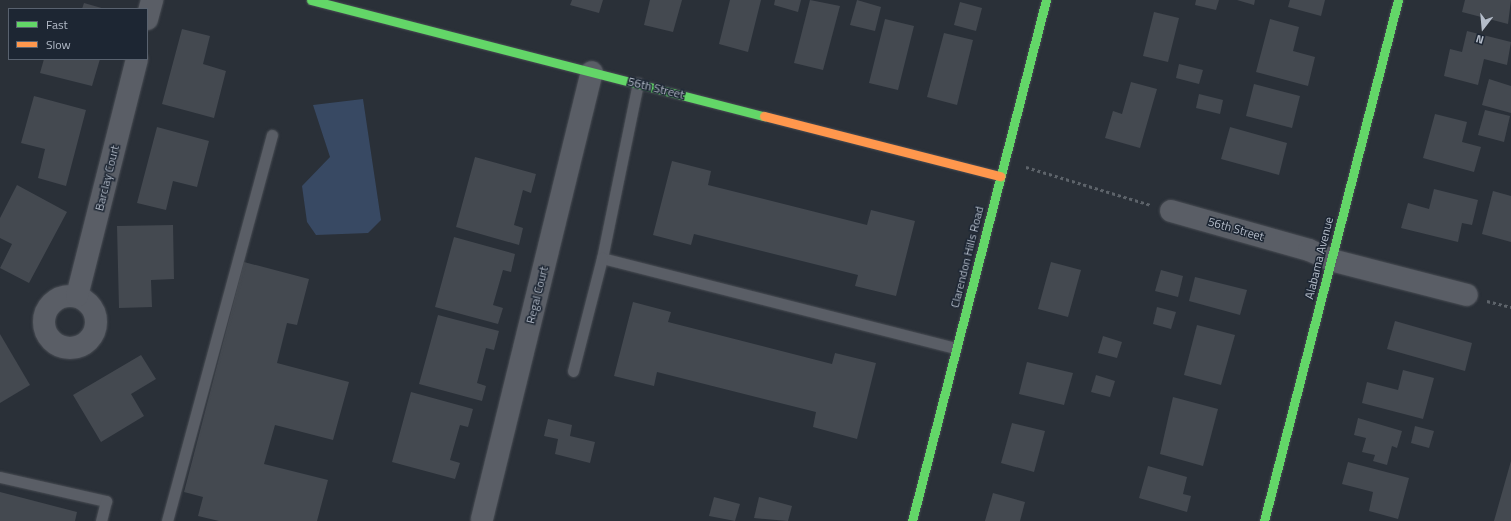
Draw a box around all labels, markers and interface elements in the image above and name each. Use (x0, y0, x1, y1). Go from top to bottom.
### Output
legend (8, 8, 148, 60)
north arrow (1463, 8, 1503, 48)
text: Fast (46, 15, 68, 34)
text: N (1474, 31, 1486, 48)
text: Slow (46, 35, 71, 54)
street label: 56th Street (626, 74, 686, 102)
street label: Barclay Court (92, 144, 122, 212)
street label: Clarendon Hills Road (947, 205, 987, 309)
street label: 56th Street (1206, 214, 1266, 244)
street label: Alabama Avenue (1302, 215, 1336, 301)
street label: Regal Court (523, 265, 551, 325)

